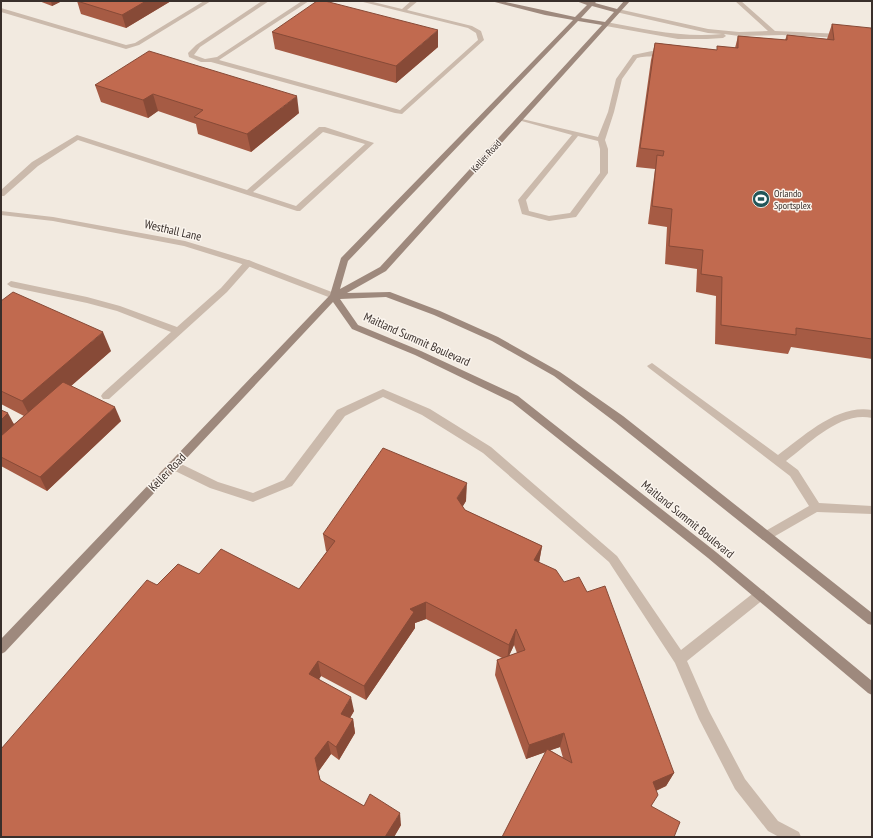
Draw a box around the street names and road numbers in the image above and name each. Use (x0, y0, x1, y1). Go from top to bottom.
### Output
street label: Keller Road (468, 137, 504, 175)
street label: Westhall Lane (143, 216, 203, 244)
street label: Maitland Summit Boulevard (361, 309, 473, 369)
street label: Keller Road (145, 450, 189, 494)
street label: Maitland Summit Boulevard (639, 477, 737, 561)

